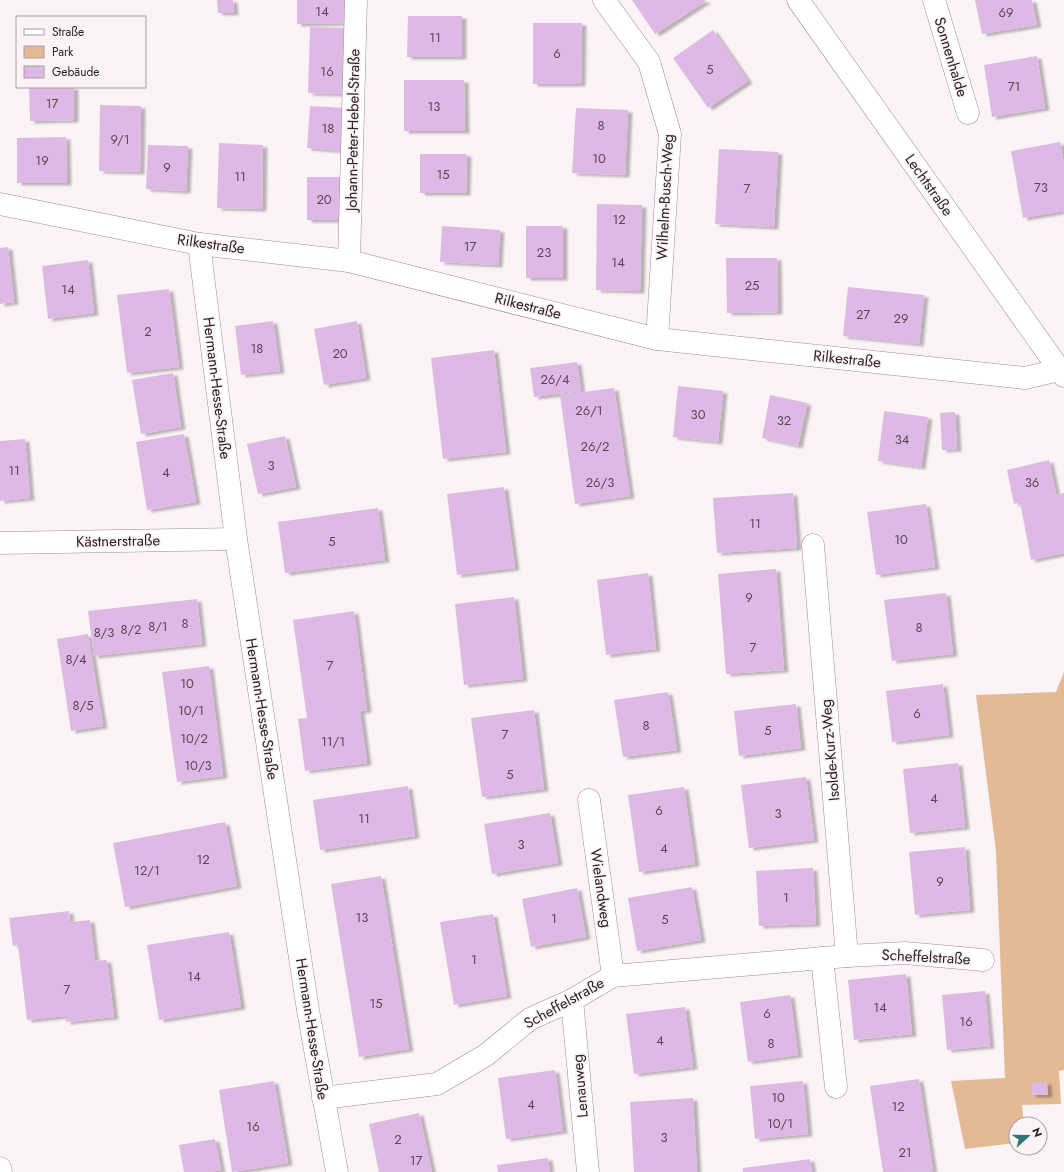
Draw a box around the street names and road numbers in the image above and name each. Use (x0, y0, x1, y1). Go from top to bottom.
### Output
street label: Sonnenhalde (928, 14, 974, 100)
street label: Johann-Peter-Hebel-Straße (341, 48, 365, 213)
street label: Wilhelm-Busch-Weg (651, 133, 679, 261)
street label: Lechtstraße (900, 149, 959, 221)
street label: Rilkestraße (176, 228, 246, 260)
street label: Rilkestraße (492, 287, 564, 325)
street label: Hermann-Hesse-Straße (197, 316, 237, 461)
street label: Rilkestraße (812, 345, 882, 374)
street label: Kästnerstraße (76, 529, 161, 553)
street label: Hermann-Hesse-Straße (240, 637, 284, 782)
street label: Isolde-Kurz-Weg (815, 698, 845, 802)
street label: Wielandweg (585, 847, 617, 929)
street label: Scheffelstraße (881, 944, 971, 970)
street label: Hermann-Hesse-Straße (290, 957, 334, 1102)
street label: Scheffelstraße (520, 972, 608, 1034)
street label: Lenauweg (566, 1053, 594, 1119)

